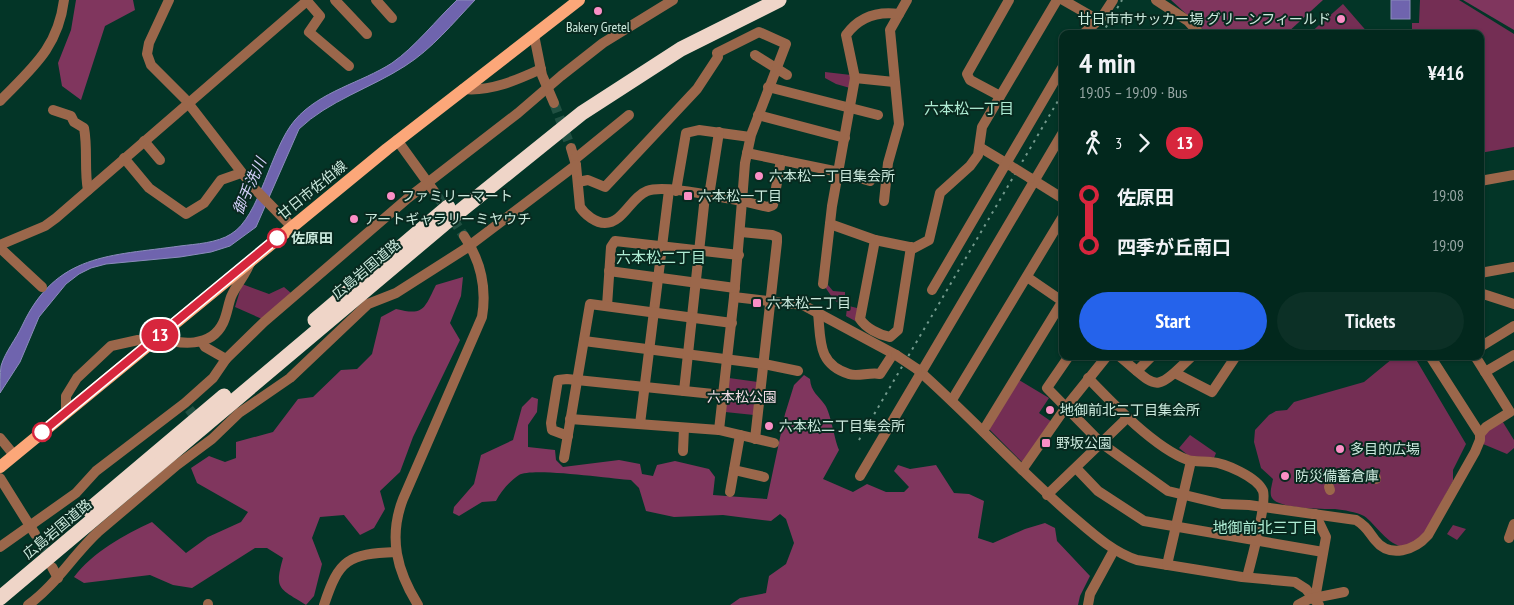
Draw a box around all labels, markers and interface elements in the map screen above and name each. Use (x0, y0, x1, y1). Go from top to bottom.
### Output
marker: Bakery Gretel (592, 5, 604, 17)
place label: 廿日市市サッカー場 グリーンフィールド (1077, 10, 1331, 28)
marker: 廿日市市サッカー場 グリーンフィールド (1335, 13, 1347, 25)
place label: Bakery Gretel (566, 18, 631, 36)
text: 4 min (1079, 44, 1136, 81)
text: ¥416 (1428, 61, 1464, 85)
text: 19:05 – 19:09 · Bus (1079, 82, 1187, 102)
district label: 六本松一丁目 (924, 99, 1014, 118)
icon: walk (1079, 129, 1107, 157)
icon: forward (1130, 129, 1158, 157)
text: 13 (1176, 131, 1193, 154)
text: 3 (1115, 133, 1122, 153)
water label: 御手洗川 (228, 153, 271, 217)
street label: 廿日市佐伯線 (274, 157, 350, 223)
place label: 六本松一丁目集会所 (769, 167, 895, 185)
marker: 六本松一丁目集会所 (753, 170, 765, 182)
text: 佐原田 (1117, 185, 1174, 209)
text: 19:08 (1432, 185, 1464, 205)
place label: ファミリーマート (401, 187, 513, 205)
place label: 六本松一丁目 (698, 187, 782, 205)
marker: ファミリーマート (385, 190, 397, 202)
marker: 六本松一丁目 (682, 190, 694, 202)
place label: アートギャラリーミヤウチ (364, 210, 531, 228)
marker: アートギャラリーミヤウチ (348, 213, 360, 225)
marker: 佐原田 (267, 228, 287, 248)
place label: 佐原田 (291, 229, 333, 247)
street label: 広島岩国道路 (328, 235, 404, 303)
text: 四季が丘南口 (1117, 235, 1231, 259)
text: 19:09 (1432, 235, 1464, 255)
district label: 六本松二丁目 (616, 248, 706, 267)
button: Start (1079, 292, 1267, 350)
button: Tickets (1277, 292, 1464, 350)
place label: 六本松二丁目 (767, 294, 851, 312)
marker: 六本松二丁目 (751, 297, 763, 309)
line badge: 13 (138, 319, 182, 351)
text: 13 (151, 323, 169, 346)
park label: 六本松公園 (707, 388, 777, 406)
place label: 地御前北二丁目集会所 (1060, 401, 1200, 419)
marker: 地御前北二丁目集会所 (1044, 404, 1056, 416)
place label: 六本松二丁目集会所 (779, 417, 905, 435)
marker: 六本松二丁目集会所 (763, 420, 775, 432)
unlabelled marker (32, 422, 52, 442)
place label: 野坂公園 (1056, 434, 1112, 452)
marker: 野坂公園 (1040, 437, 1052, 449)
place label: 多目的広場 (1350, 440, 1420, 458)
marker: 多目的広場 (1334, 443, 1346, 455)
place label: 防災備蓄倉庫 (1295, 467, 1379, 485)
marker: 防災備蓄倉庫 (1279, 470, 1291, 482)
street label: 広島岩国道路 (19, 495, 95, 563)
district label: 地御前北三丁目 (1212, 518, 1318, 537)

